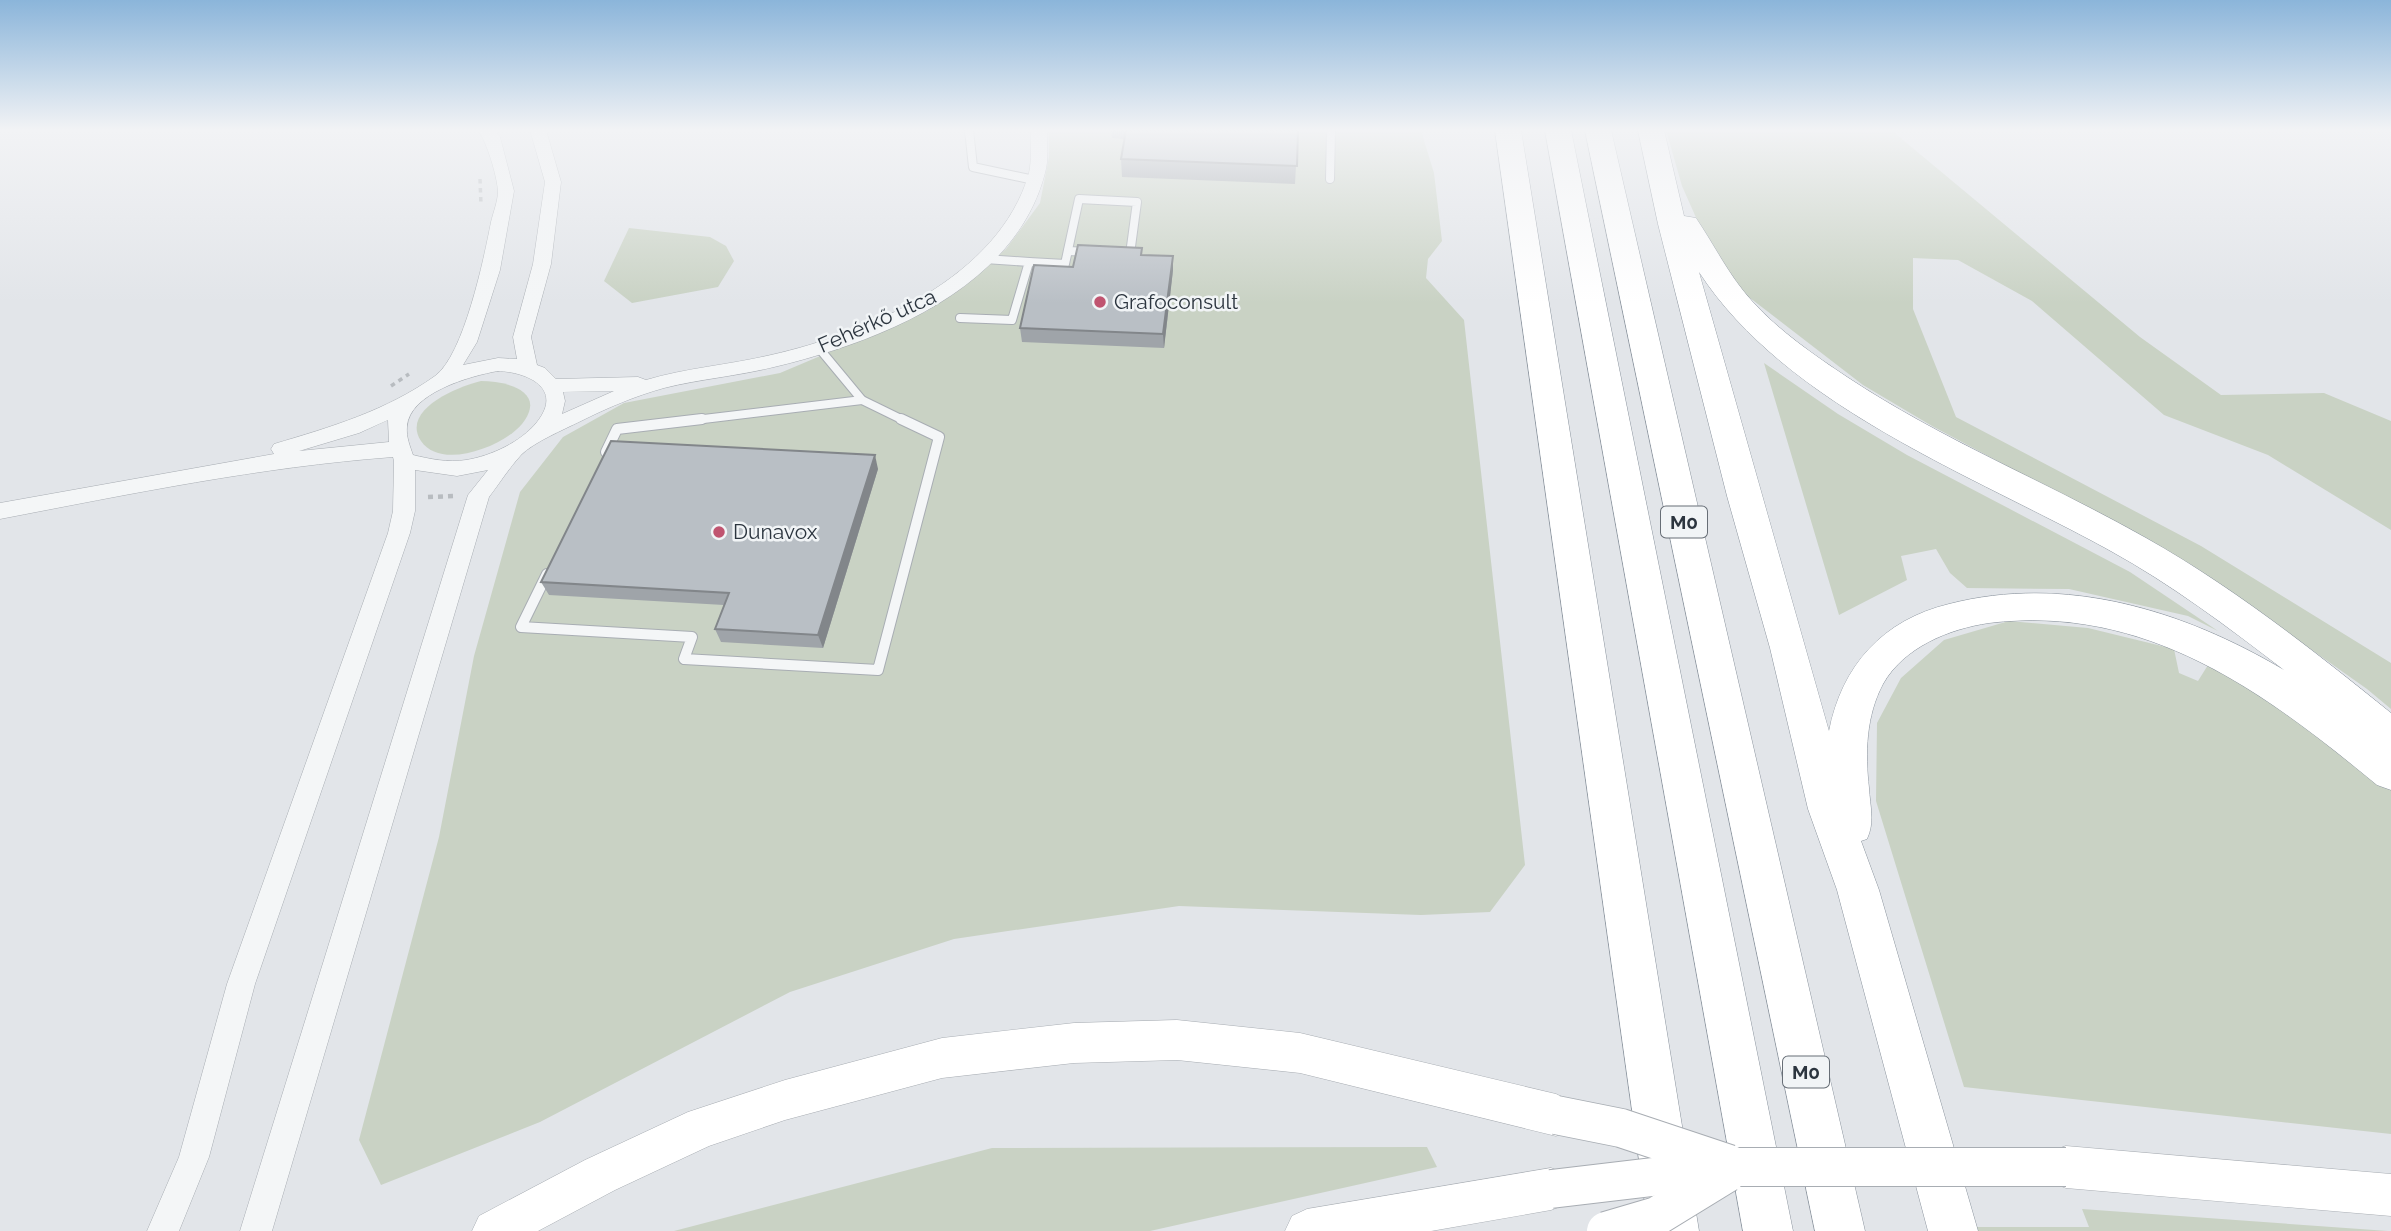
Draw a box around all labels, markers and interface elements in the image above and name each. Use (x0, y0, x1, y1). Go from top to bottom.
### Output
street label: Fehérkő utca (814, 283, 940, 358)
place label: Grafoconsult (1114, 289, 1238, 314)
marker: Grafoconsult (1092, 294, 1108, 310)
road number: M0 (1661, 506, 1707, 538)
place label: Dunavox (733, 519, 818, 544)
marker: Dunavox (711, 524, 727, 540)
road number: M0 (1783, 1056, 1829, 1088)

